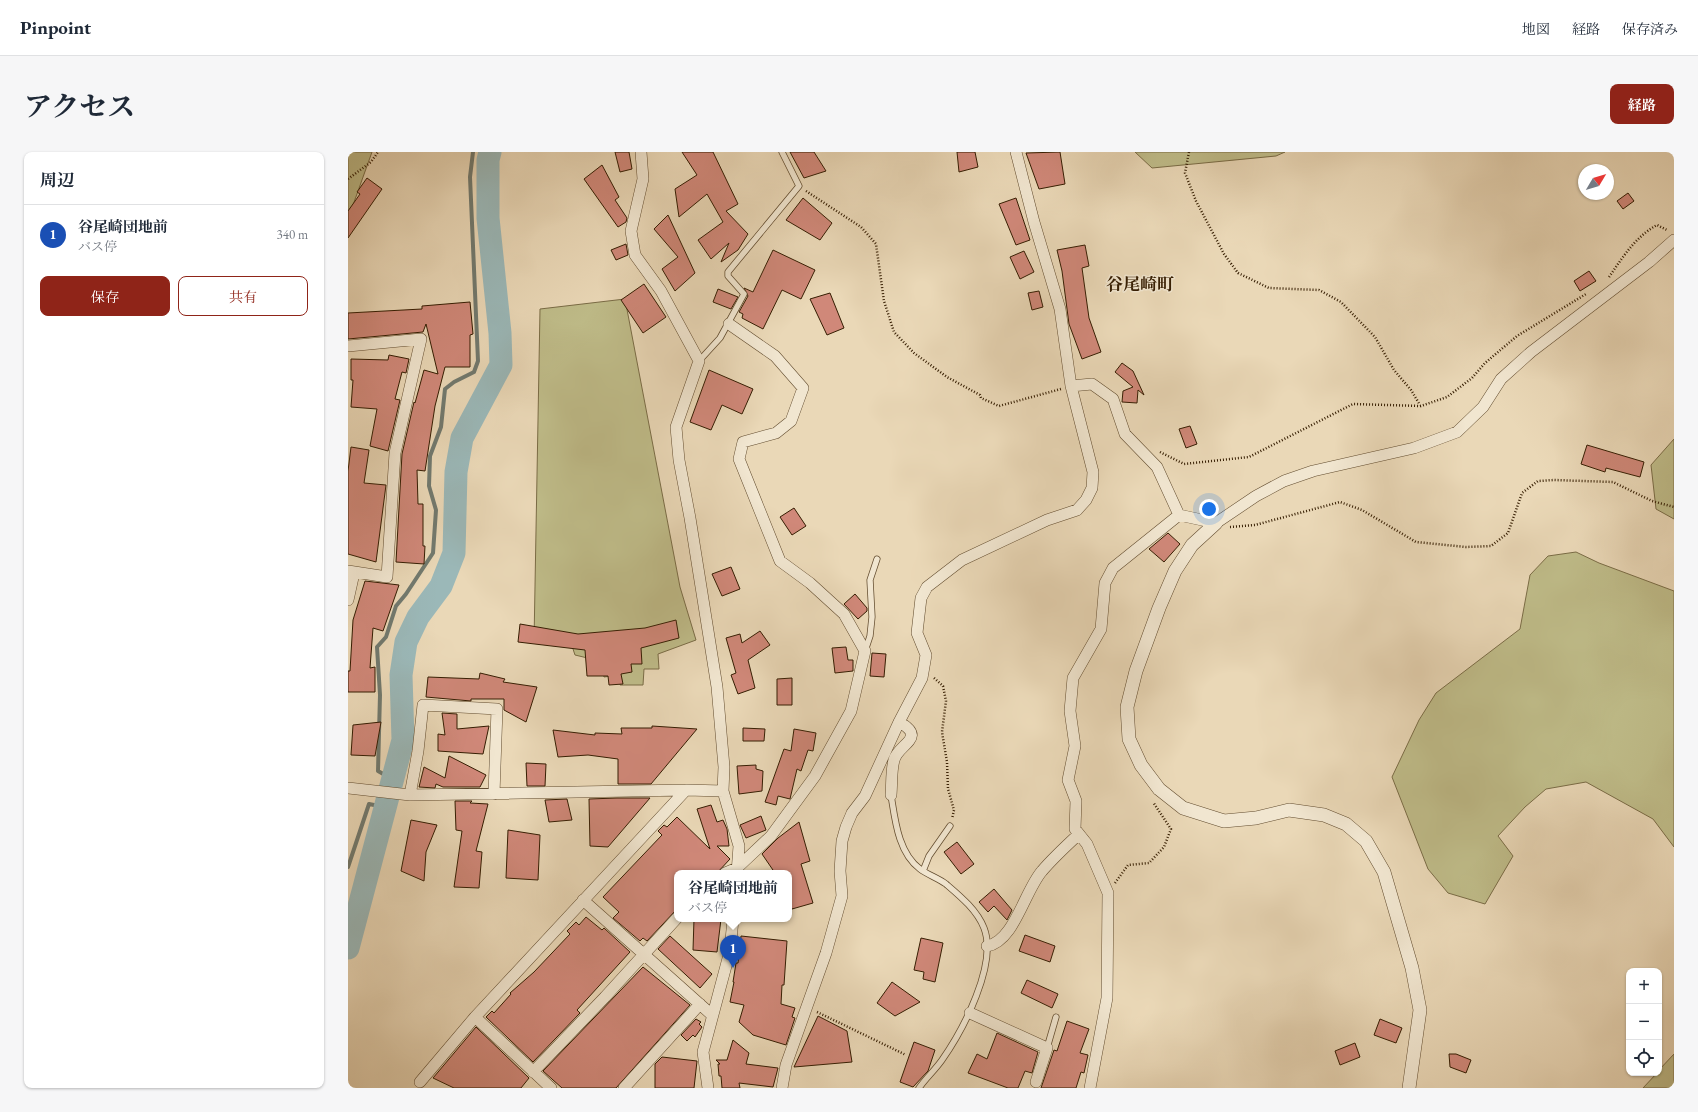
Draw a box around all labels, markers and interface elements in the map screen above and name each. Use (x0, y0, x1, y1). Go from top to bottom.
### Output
text: Pinpoint (20, 15, 91, 40)
text: 地図 (1522, 20, 1550, 38)
text: 経路 (1572, 20, 1600, 38)
text: 保存済み (1622, 20, 1678, 38)
button: 経路 (1610, 84, 1674, 124)
text: アクセス (24, 88, 135, 124)
north arrow (1578, 164, 1614, 200)
text: 周辺 (40, 169, 74, 191)
text: 谷尾崎団地前 (78, 217, 168, 236)
text: 1 (50, 226, 56, 243)
text: 340 m (277, 226, 308, 243)
text: バス停 (78, 238, 117, 255)
district label: 谷尾崎町 (1106, 273, 1174, 295)
button: 保存 (40, 276, 170, 316)
button: 共有 (178, 276, 308, 316)
your location (1199, 499, 1219, 519)
popup (674, 870, 792, 922)
text: 谷尾崎団地前 (688, 878, 778, 897)
text: バス停 (688, 899, 727, 916)
pin: 1 (720, 935, 746, 968)
map controls (1626, 968, 1662, 1076)
button: + (1626, 968, 1662, 1004)
button: − (1626, 1004, 1662, 1040)
button: locate (1626, 1040, 1662, 1076)

